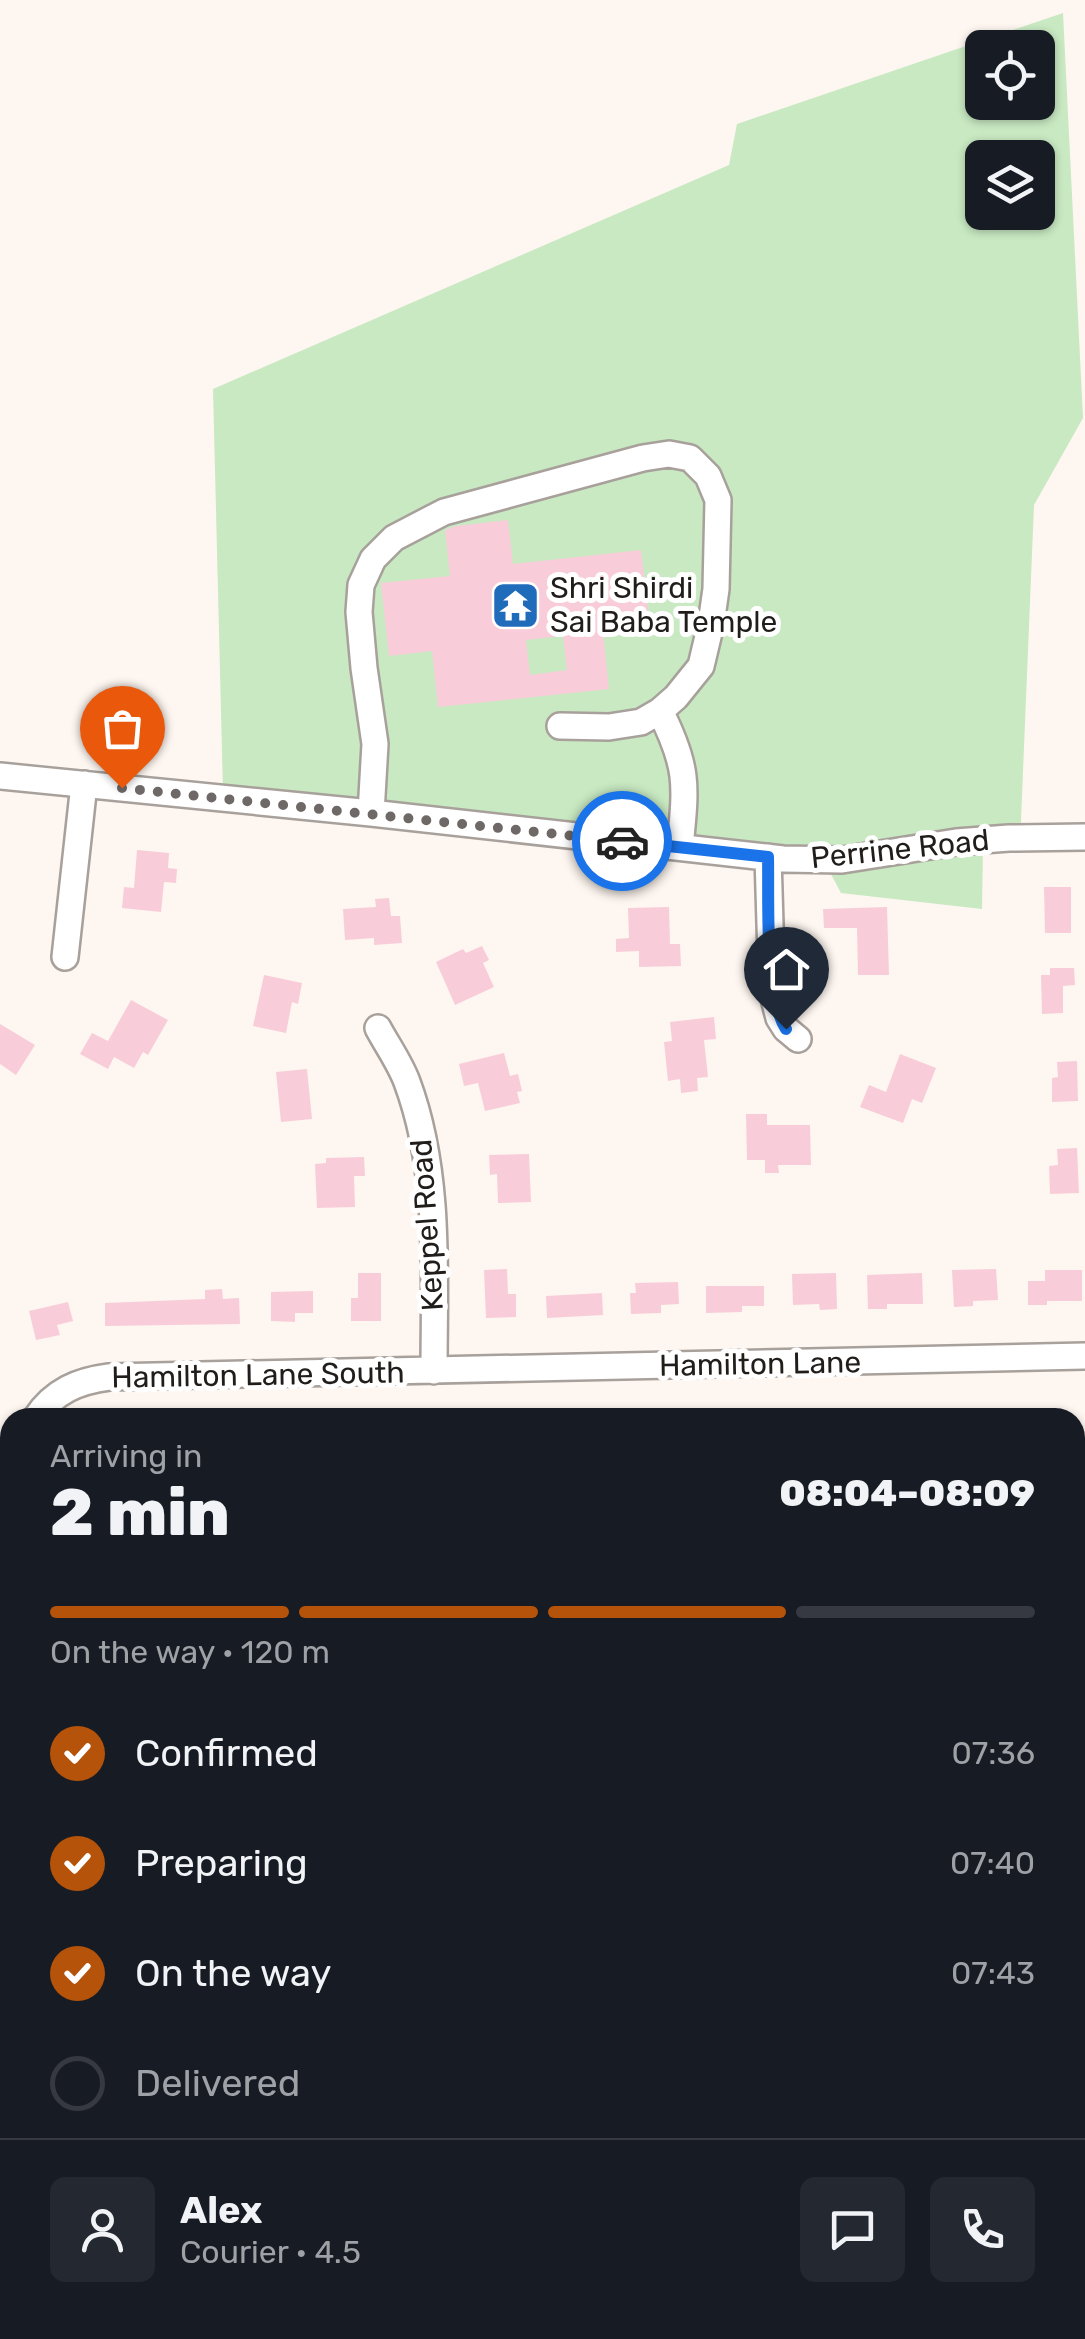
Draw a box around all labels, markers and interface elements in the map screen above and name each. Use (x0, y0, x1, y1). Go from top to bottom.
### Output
map controls (965, 30, 1055, 230)
button: locate (965, 30, 1055, 120)
button: layers (965, 140, 1055, 230)
place label: Shri Shirdi Sai Baba Temple (550, 570, 777, 640)
temple icon: Shri Shirdi Sai Baba Temple (489, 579, 541, 631)
pin (80, 686, 165, 789)
icon: bag (95, 701, 150, 756)
courier (572, 791, 672, 891)
icon: car (595, 814, 650, 869)
street label: Perrine Road (809, 822, 991, 876)
pin (744, 927, 829, 1030)
icon: home (759, 942, 814, 997)
street label: Keppel Road (403, 1138, 451, 1312)
street label: Hamilton Lane (659, 1344, 861, 1384)
street label: Hamilton Lane South (111, 1354, 405, 1396)
text: Arriving in (50, 1437, 202, 1475)
text: 08:04–08:09 (779, 1470, 1035, 1516)
text: 2 min (50, 1474, 230, 1551)
text: On the way · 120 m (50, 1633, 330, 1671)
icon: check (50, 1726, 105, 1781)
text: Confirmed (135, 1730, 318, 1776)
text: 07:36 (952, 1734, 1035, 1772)
icon: check (50, 1836, 105, 1891)
text: Preparing (135, 1840, 308, 1886)
text: 07:40 (950, 1844, 1035, 1882)
icon: check (50, 1946, 105, 2001)
text: On the way (135, 1950, 331, 1996)
text: 07:43 (951, 1954, 1035, 1992)
text: Delivered (135, 2060, 300, 2106)
button: person (50, 2177, 155, 2282)
button: chat (800, 2177, 905, 2282)
button: phone (930, 2177, 1035, 2282)
text: Alex (180, 2187, 262, 2233)
text: Courier · 4.5 (180, 2233, 361, 2271)

